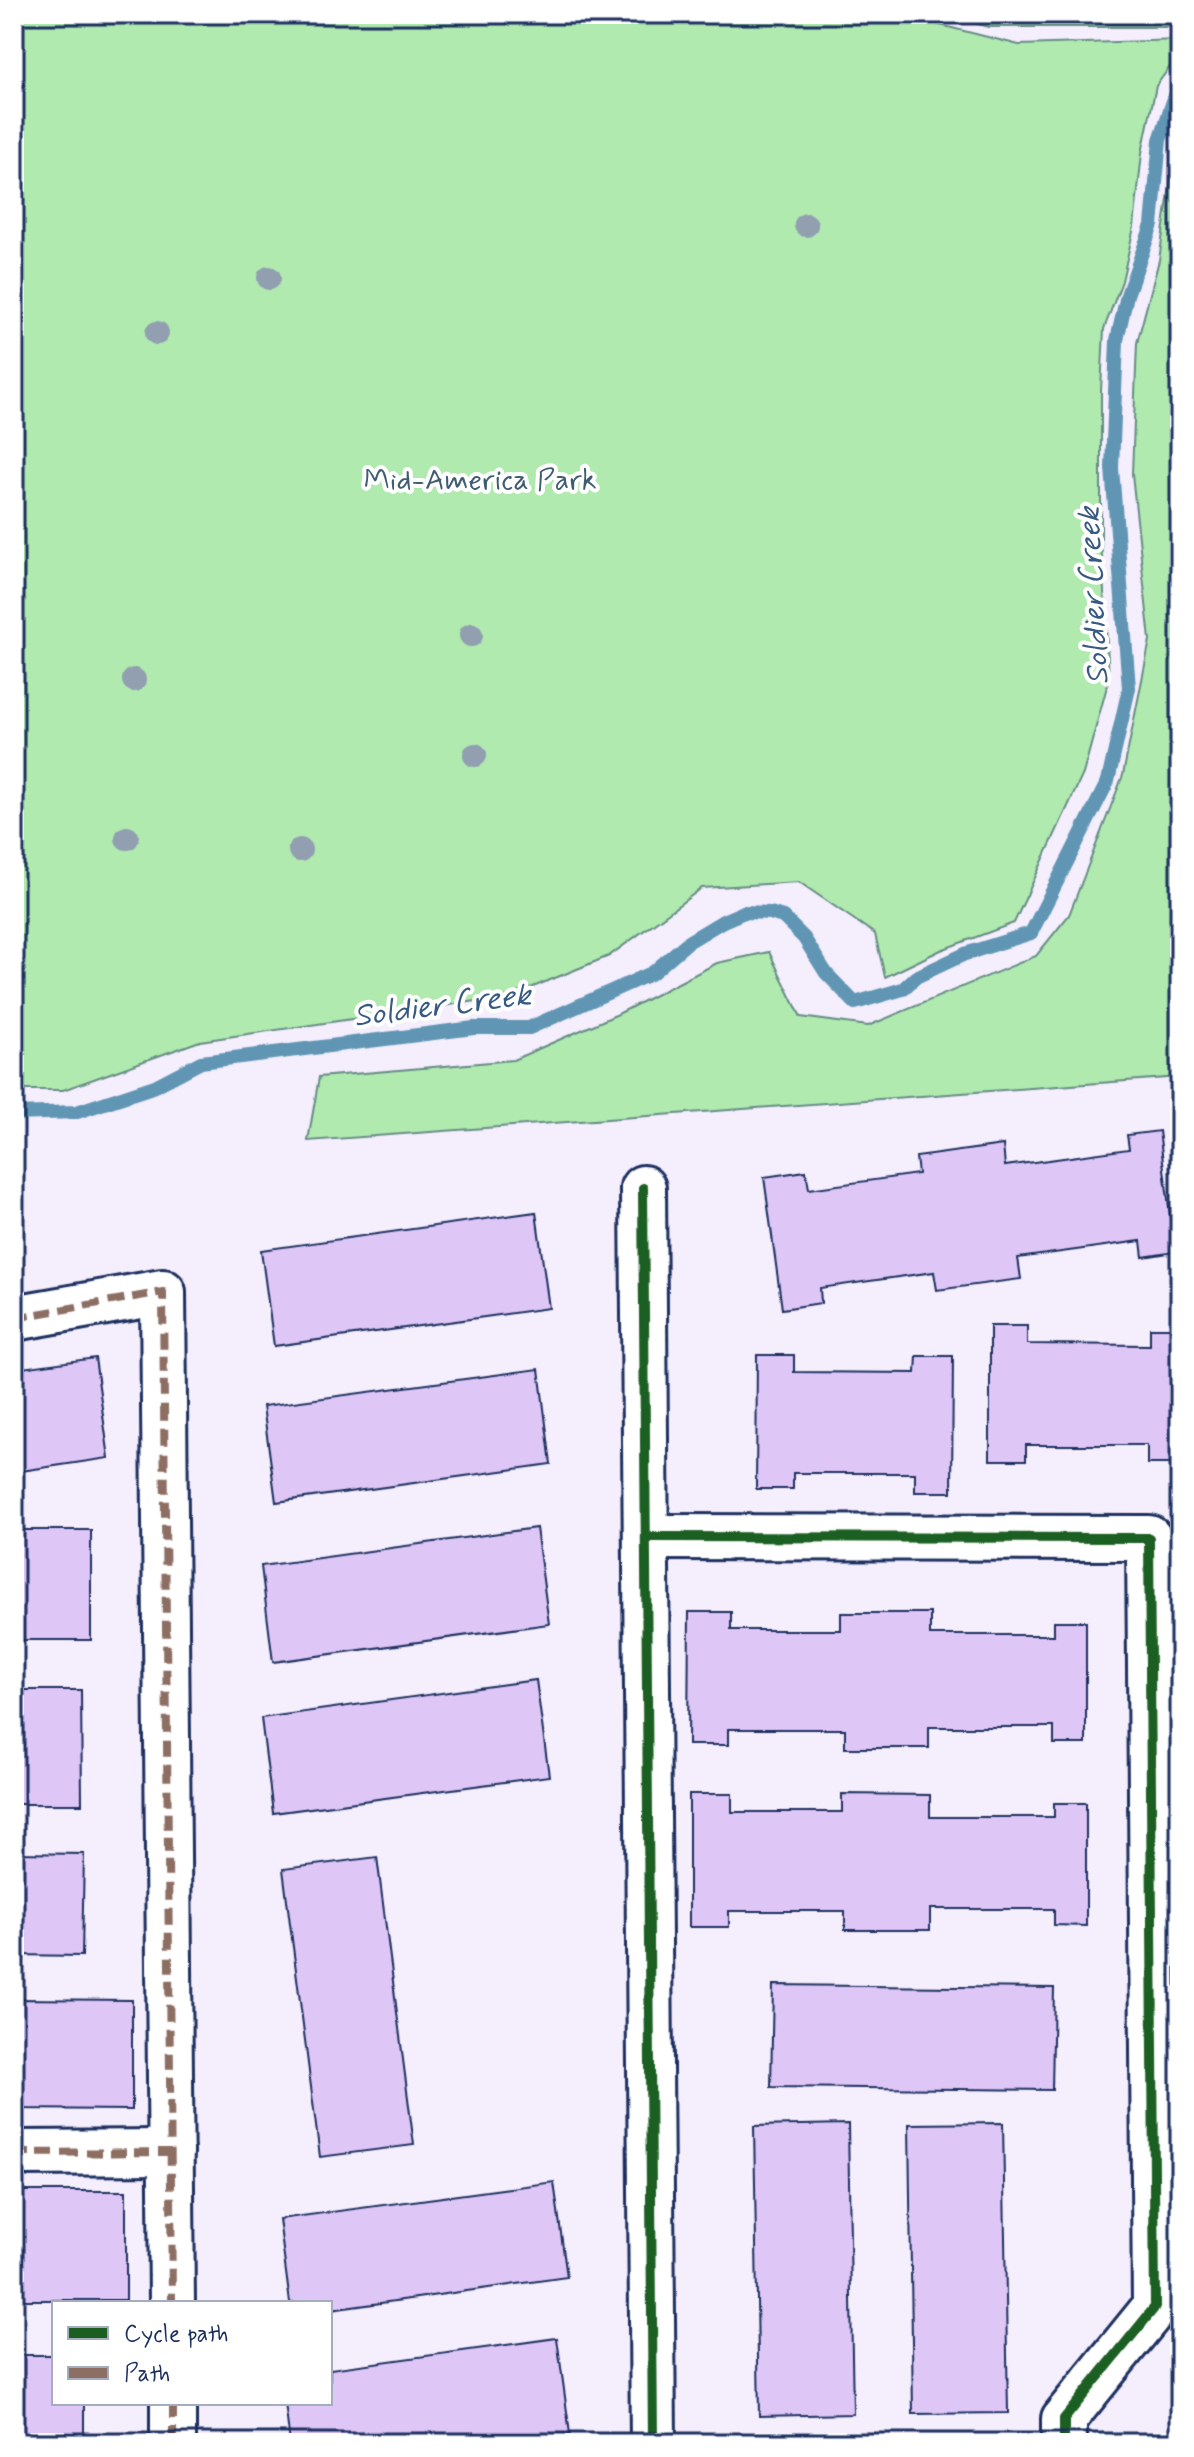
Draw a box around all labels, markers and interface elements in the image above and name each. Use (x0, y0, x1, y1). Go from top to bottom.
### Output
park label: Mid-America Park (363, 461, 597, 500)
water label: Soldier Creek (1068, 504, 1120, 686)
water label: Soldier Creek (351, 974, 535, 1038)
legend (52, 2301, 332, 2405)
text: Cycle path (124, 2319, 229, 2350)
text: Path (124, 2359, 170, 2390)

